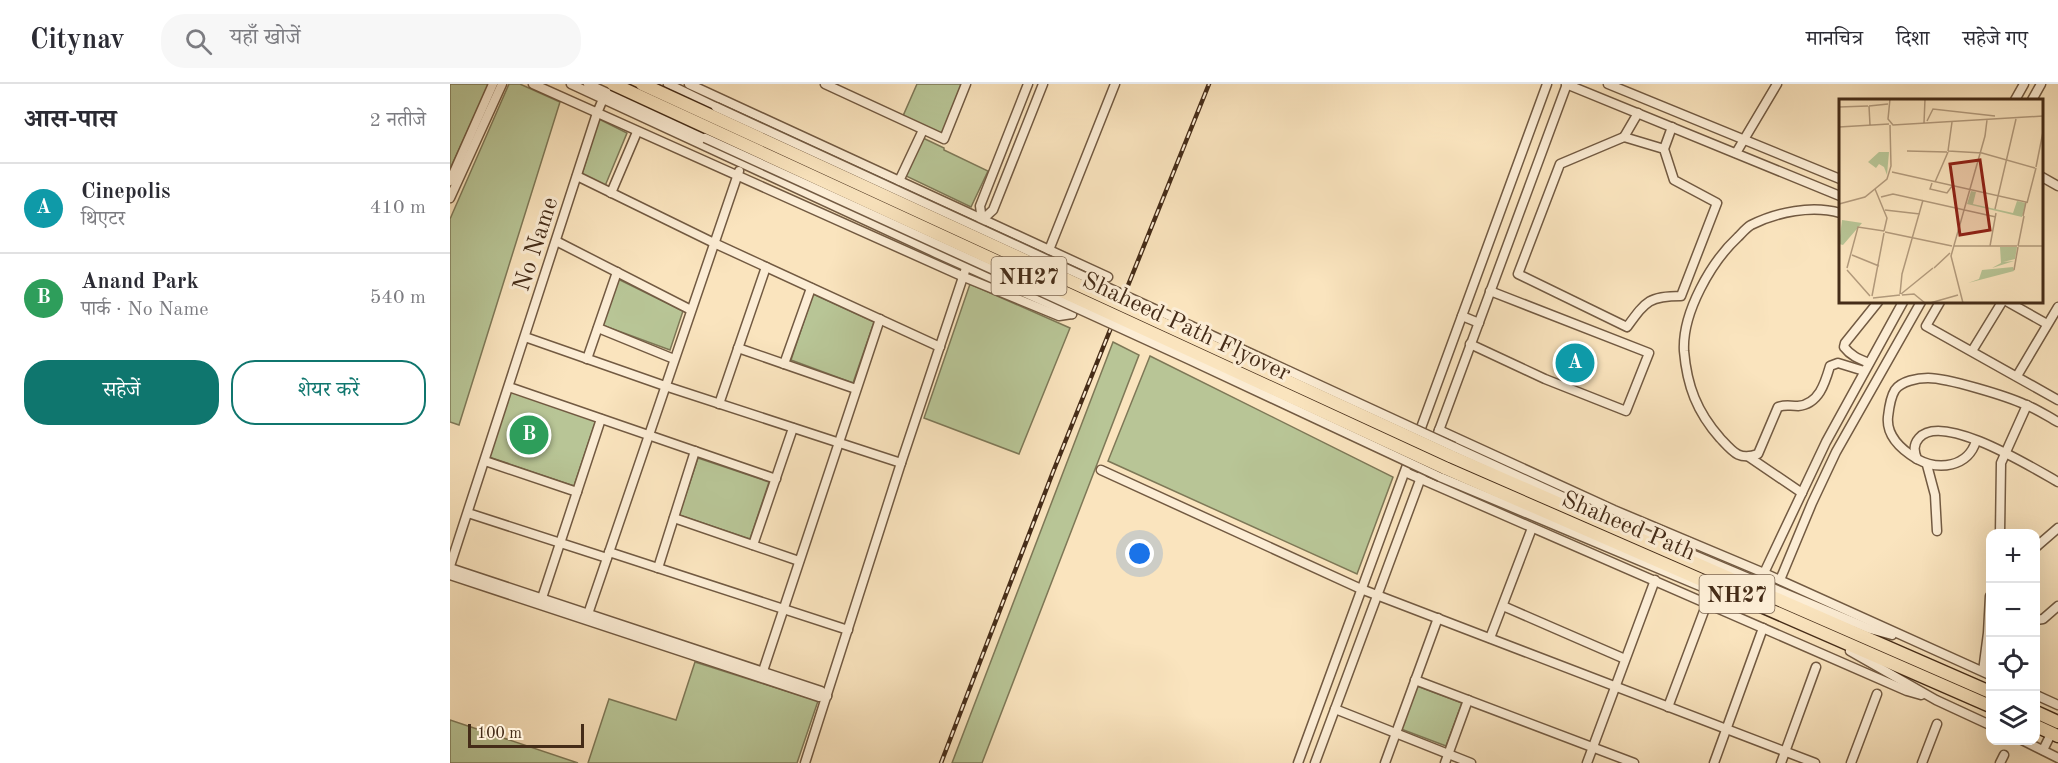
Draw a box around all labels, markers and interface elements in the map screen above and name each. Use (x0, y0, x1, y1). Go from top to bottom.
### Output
search box (161, 14, 581, 68)
icon: search (182, 25, 215, 58)
text: Citynav (30, 27, 125, 55)
text: यहाँ खोजें (230, 27, 301, 49)
text: मानचित्र (1806, 29, 1863, 50)
text: दिशा (1896, 29, 1929, 50)
text: सहेजे गए (1962, 29, 2028, 50)
inset map (1839, 99, 2043, 303)
text: आस-पास (24, 107, 116, 133)
text: 2 नतीजे (369, 111, 426, 131)
text: Cinepolis (81, 181, 170, 203)
street label: No Name (510, 195, 563, 295)
text: A (36, 198, 51, 218)
text: 410 m (370, 198, 426, 218)
text: थिएटर (81, 210, 125, 230)
road number: NH27 (992, 257, 1066, 295)
street label: Shaheed Path Flyover (1078, 269, 1294, 387)
text: Anand Park (81, 271, 199, 293)
text: B (36, 288, 51, 308)
text: 540 m (370, 288, 426, 308)
text: पार्क · No Name (81, 300, 209, 320)
pin: A (1556, 340, 1594, 386)
button: सहेजें (24, 360, 219, 425)
button: शेयर करें (231, 360, 426, 425)
pin: B (510, 412, 548, 458)
street label: Shaheed Path (1558, 488, 1699, 566)
map controls (1986, 529, 2040, 745)
button: + (1986, 529, 2040, 583)
your location (1125, 539, 1154, 568)
road number: NH27 (1700, 575, 1774, 613)
button: − (1986, 583, 2040, 637)
button: locate (1986, 637, 2040, 691)
button: layers (1986, 691, 2040, 745)
scale bar (468, 721, 584, 748)
text: 100 m (477, 726, 522, 742)

